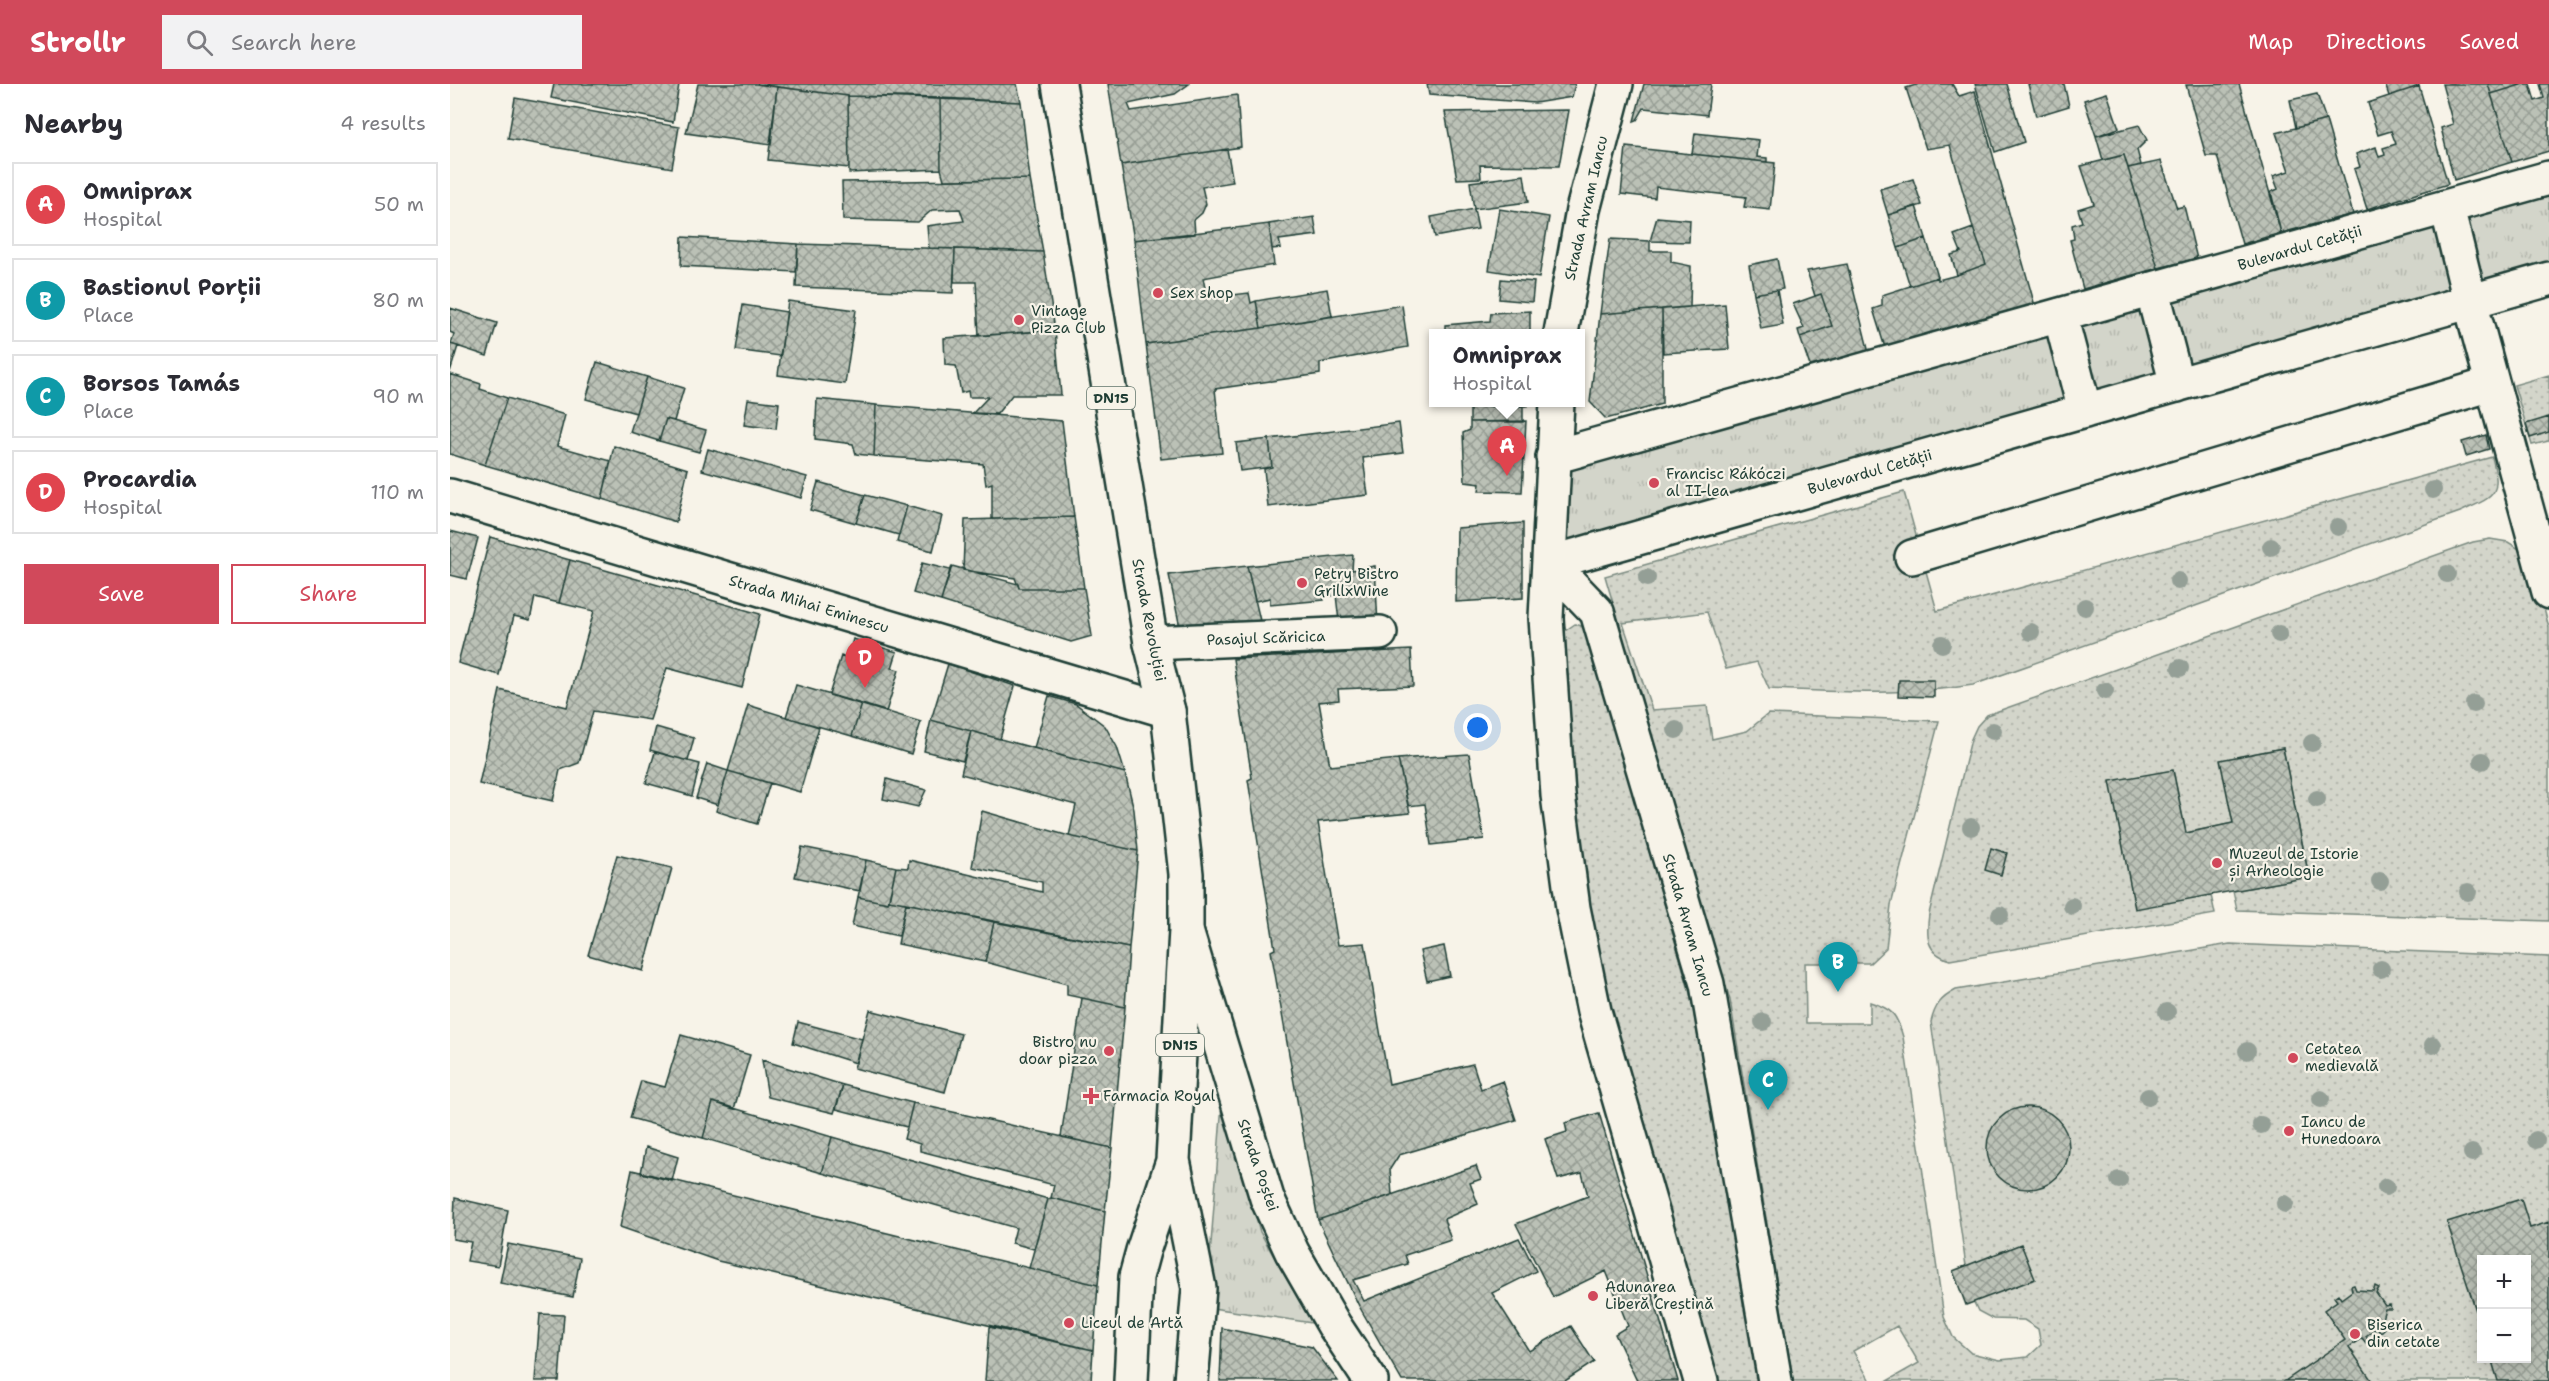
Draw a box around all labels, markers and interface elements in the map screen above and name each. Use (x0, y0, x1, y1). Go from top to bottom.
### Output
search box (162, 15, 582, 69)
text: Strollr (30, 23, 126, 61)
icon: search (183, 26, 216, 59)
text: Search here (231, 28, 357, 57)
text: Map (2248, 28, 2293, 56)
text: Directions (2326, 28, 2426, 56)
text: Saved (2459, 28, 2519, 56)
text: Nearby (24, 106, 123, 141)
text: 4 results (340, 110, 426, 136)
street label: Strada Avram Iancu (1560, 134, 1612, 282)
text: Omniprax (83, 177, 192, 206)
text: A (38, 191, 53, 217)
text: 50 m (374, 191, 424, 217)
text: Hospital (83, 206, 162, 232)
street label: Bulevardul Cetății (2235, 221, 2365, 276)
text: Bastionul Porții (83, 273, 261, 302)
place label: Sex shop (1170, 283, 1233, 303)
marker: Sex shop (1151, 286, 1165, 300)
text: B (39, 287, 52, 313)
text: 80 m (372, 287, 424, 313)
place label: Vintage Pizza Club (1031, 301, 1106, 338)
text: Place (83, 302, 134, 328)
marker: Vintage Pizza Club (1012, 313, 1026, 327)
popup (1429, 329, 1585, 407)
text: Omniprax (1452, 341, 1562, 370)
text: Borsos Tamás (83, 369, 240, 398)
text: Hospital (1452, 370, 1532, 396)
text: C (39, 383, 52, 409)
text: 90 m (372, 383, 424, 409)
road number: DN15 (1087, 387, 1135, 409)
text: Place (83, 398, 134, 424)
pin: A (1488, 426, 1526, 476)
street label: Bulevardul Cetății (1805, 445, 1935, 500)
place label: Francisc Rákóczi al II-lea (1666, 464, 1786, 501)
text: Procardia (83, 465, 197, 494)
marker: Francisc Rákóczi al II-lea (1647, 476, 1661, 490)
text: D (38, 479, 53, 505)
text: 110 m (370, 479, 424, 505)
text: Hospital (83, 494, 162, 520)
street label: Strada Revoluției (1126, 557, 1171, 683)
button: Save (24, 564, 219, 624)
button: Share (231, 564, 426, 624)
place label: Petry Bistro GrillxWine (1314, 564, 1399, 601)
street label: Strada Mihai Eminescu (727, 570, 891, 638)
marker: Petry Bistro GrillxWine (1295, 576, 1309, 590)
street label: Pasajul Scăricica (1206, 626, 1326, 650)
pin: D (846, 638, 884, 688)
your location (1463, 713, 1492, 742)
place label: Muzeul de Istorie și Arheologie (2229, 844, 2359, 882)
street label: Strada Avram Iancu (1658, 851, 1718, 999)
marker: Muzeul de Istorie și Arheologie (2210, 856, 2224, 870)
pin: B (1818, 942, 1858, 992)
place label: Bistro nu doar pizza (1019, 1032, 1098, 1069)
road number: DN15 (1156, 1034, 1204, 1056)
place label: Cetatea medievală (2305, 1039, 2379, 1076)
marker: Bistro nu doar pizza (1102, 1044, 1116, 1058)
marker: Cetatea medievală (2286, 1051, 2300, 1065)
pin: C (1748, 1060, 1788, 1110)
place label: Farmacia Royal (1103, 1086, 1216, 1106)
marker: Farmacia Royal (1084, 1089, 1098, 1103)
place label: Iancu de Hunedoara (2301, 1112, 2382, 1149)
street label: Strada Poștei (1232, 1116, 1283, 1214)
marker: Iancu de Hunedoara (2282, 1124, 2296, 1138)
map controls (2477, 1255, 2531, 1363)
button: + (2477, 1255, 2531, 1309)
place label: Adunarea Liberă Creștină (1605, 1277, 1714, 1315)
marker: Adunarea Liberă Creștină (1586, 1289, 1600, 1303)
button: − (2477, 1309, 2531, 1363)
place label: Liceul de Artă (1081, 1313, 1183, 1333)
place label: Biserica din cetate (2367, 1315, 2440, 1352)
marker: Liceul de Artă (1062, 1316, 1076, 1330)
marker: Biserica din cetate (2348, 1327, 2362, 1341)

